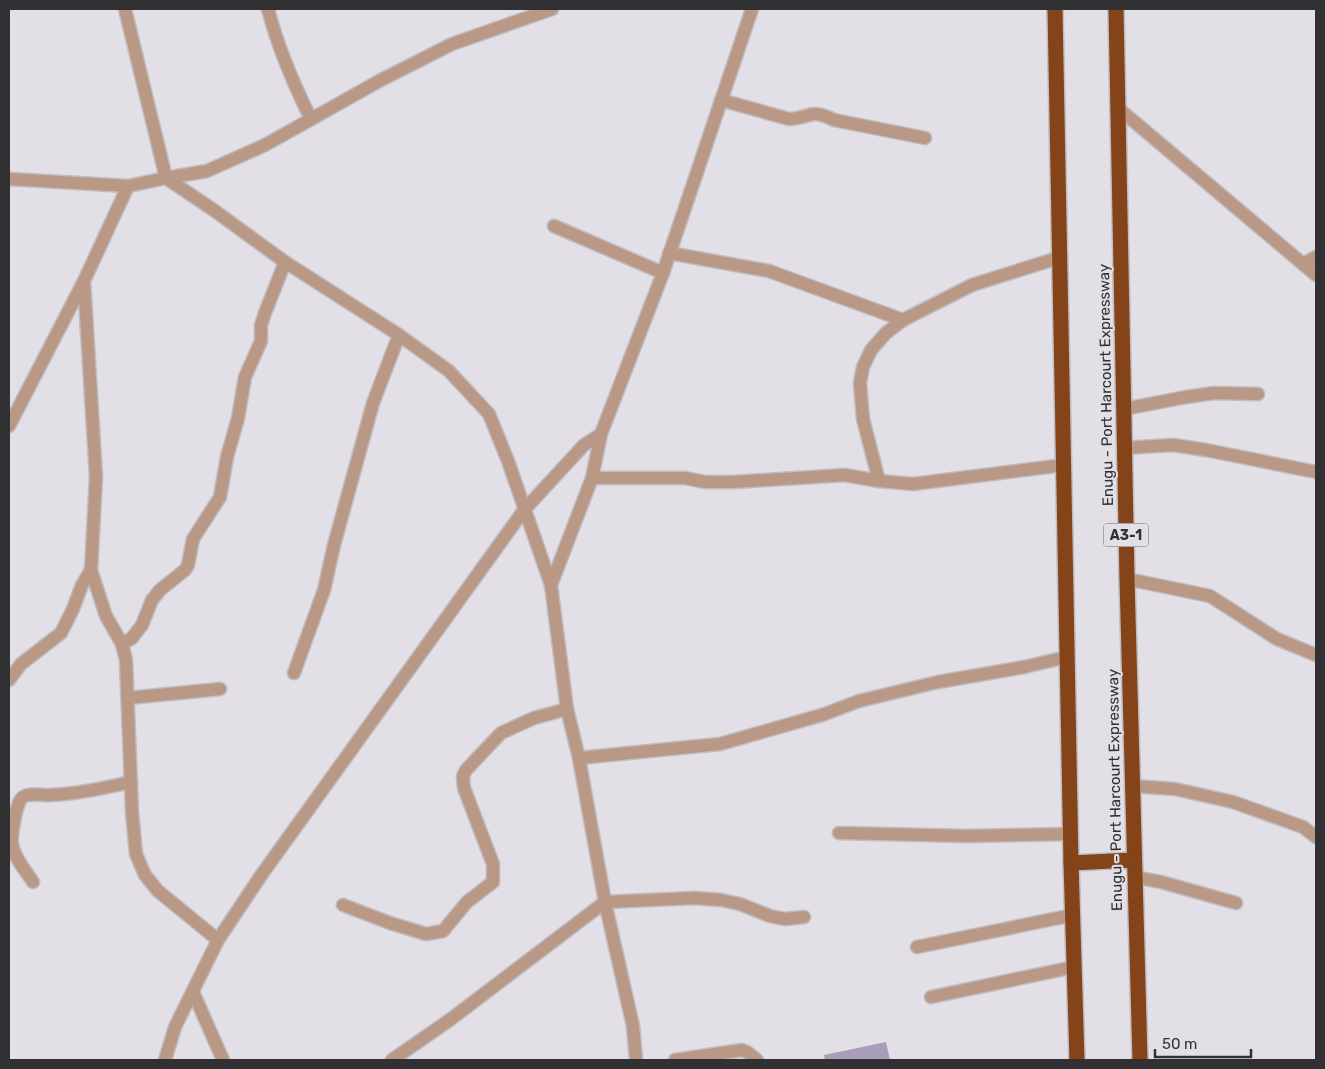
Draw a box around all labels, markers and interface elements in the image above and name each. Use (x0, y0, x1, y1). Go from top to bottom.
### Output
street label: Enugu - Port Harcourt Expressway (1095, 264, 1117, 506)
road number: A3-1 (1104, 524, 1148, 546)
street label: Enugu - Port Harcourt Expressway (1104, 669, 1126, 911)
scale bar (1155, 1026, 1251, 1058)
text: 50 m (1162, 1035, 1197, 1053)

